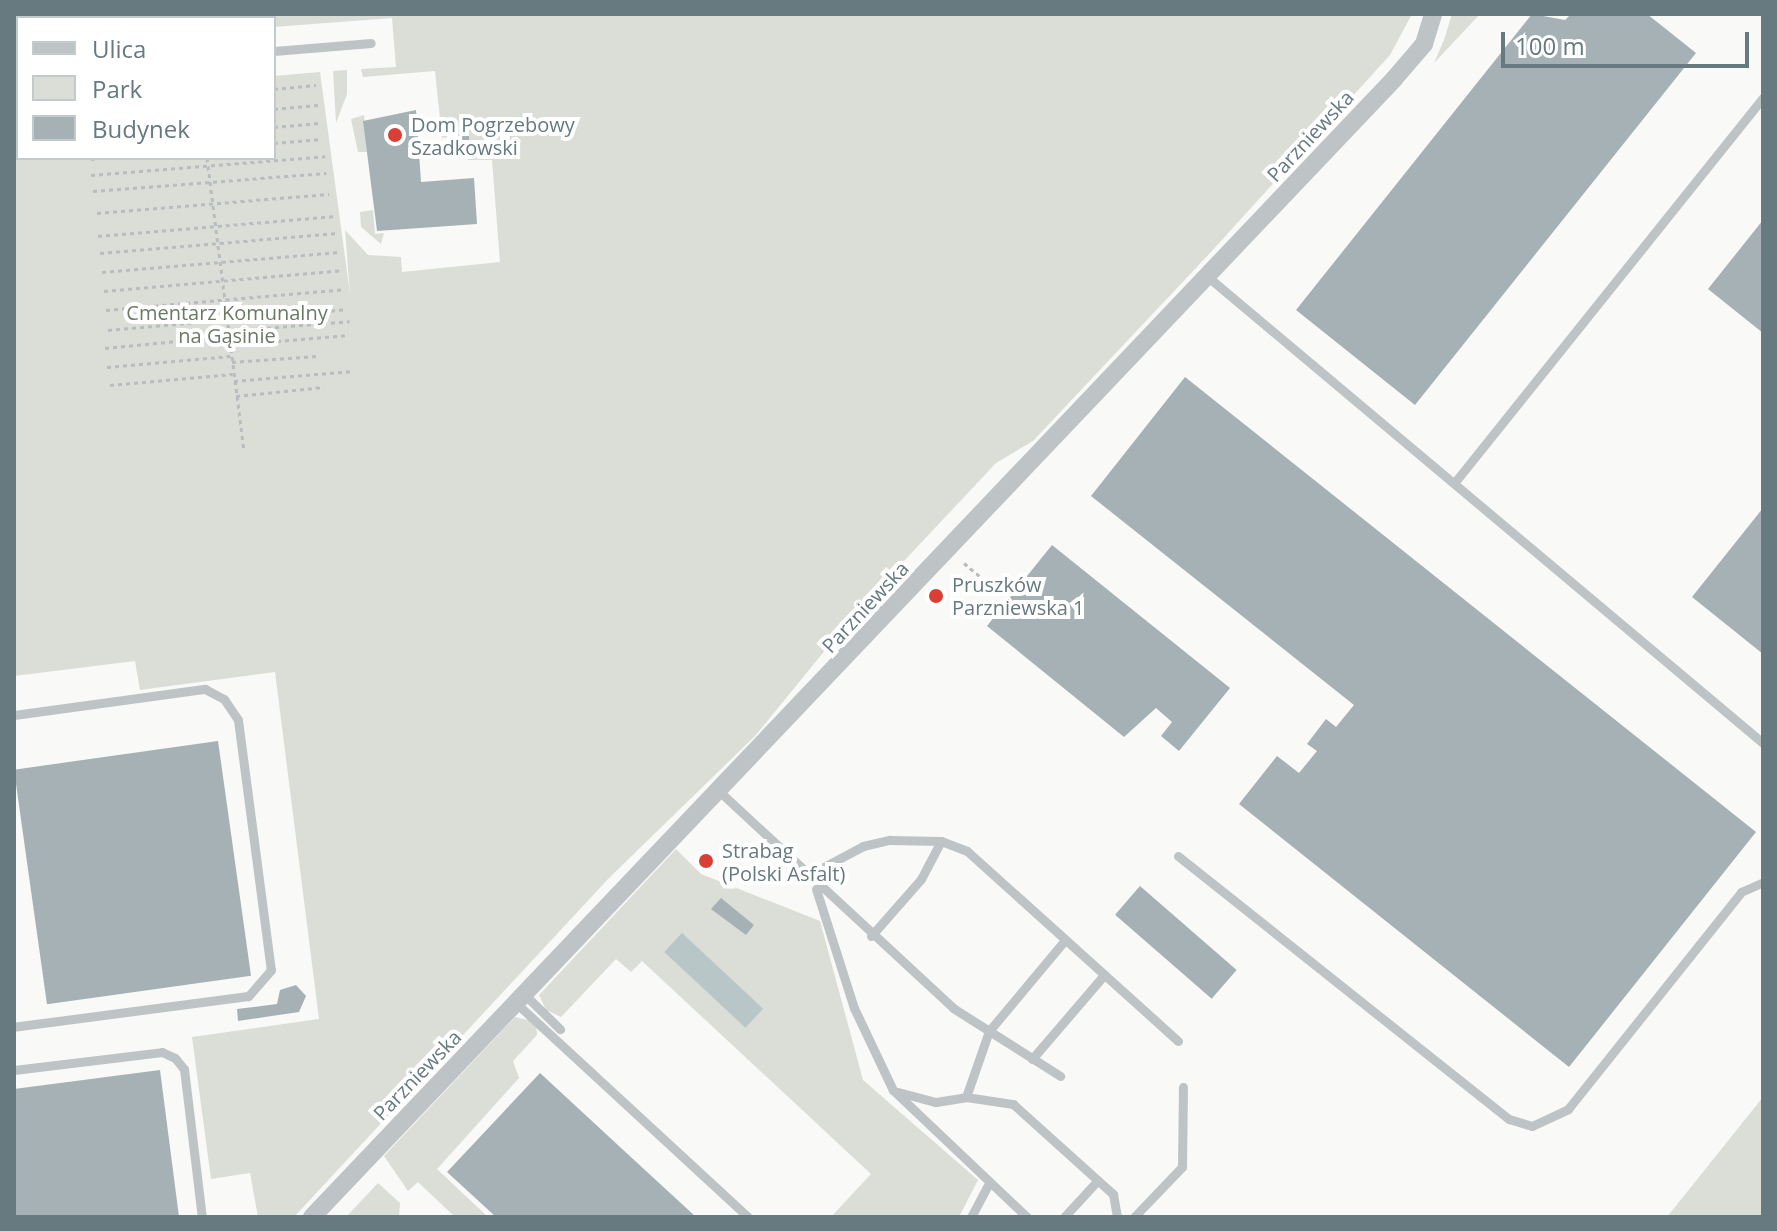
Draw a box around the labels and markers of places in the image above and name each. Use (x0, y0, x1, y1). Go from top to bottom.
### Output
place label: Dom Pogrzebowy Szadkowski (411, 112, 575, 159)
marker: Dom Pogrzebowy Szadkowski (386, 126, 404, 144)
place label: Pruszków Parzniewska 1 (952, 572, 1085, 619)
marker: Pruszków Parzniewska 1 (927, 587, 945, 605)
place label: Strabag (Polski Asfalt) (722, 838, 845, 885)
marker: Strabag (Polski Asfalt) (697, 852, 715, 870)

